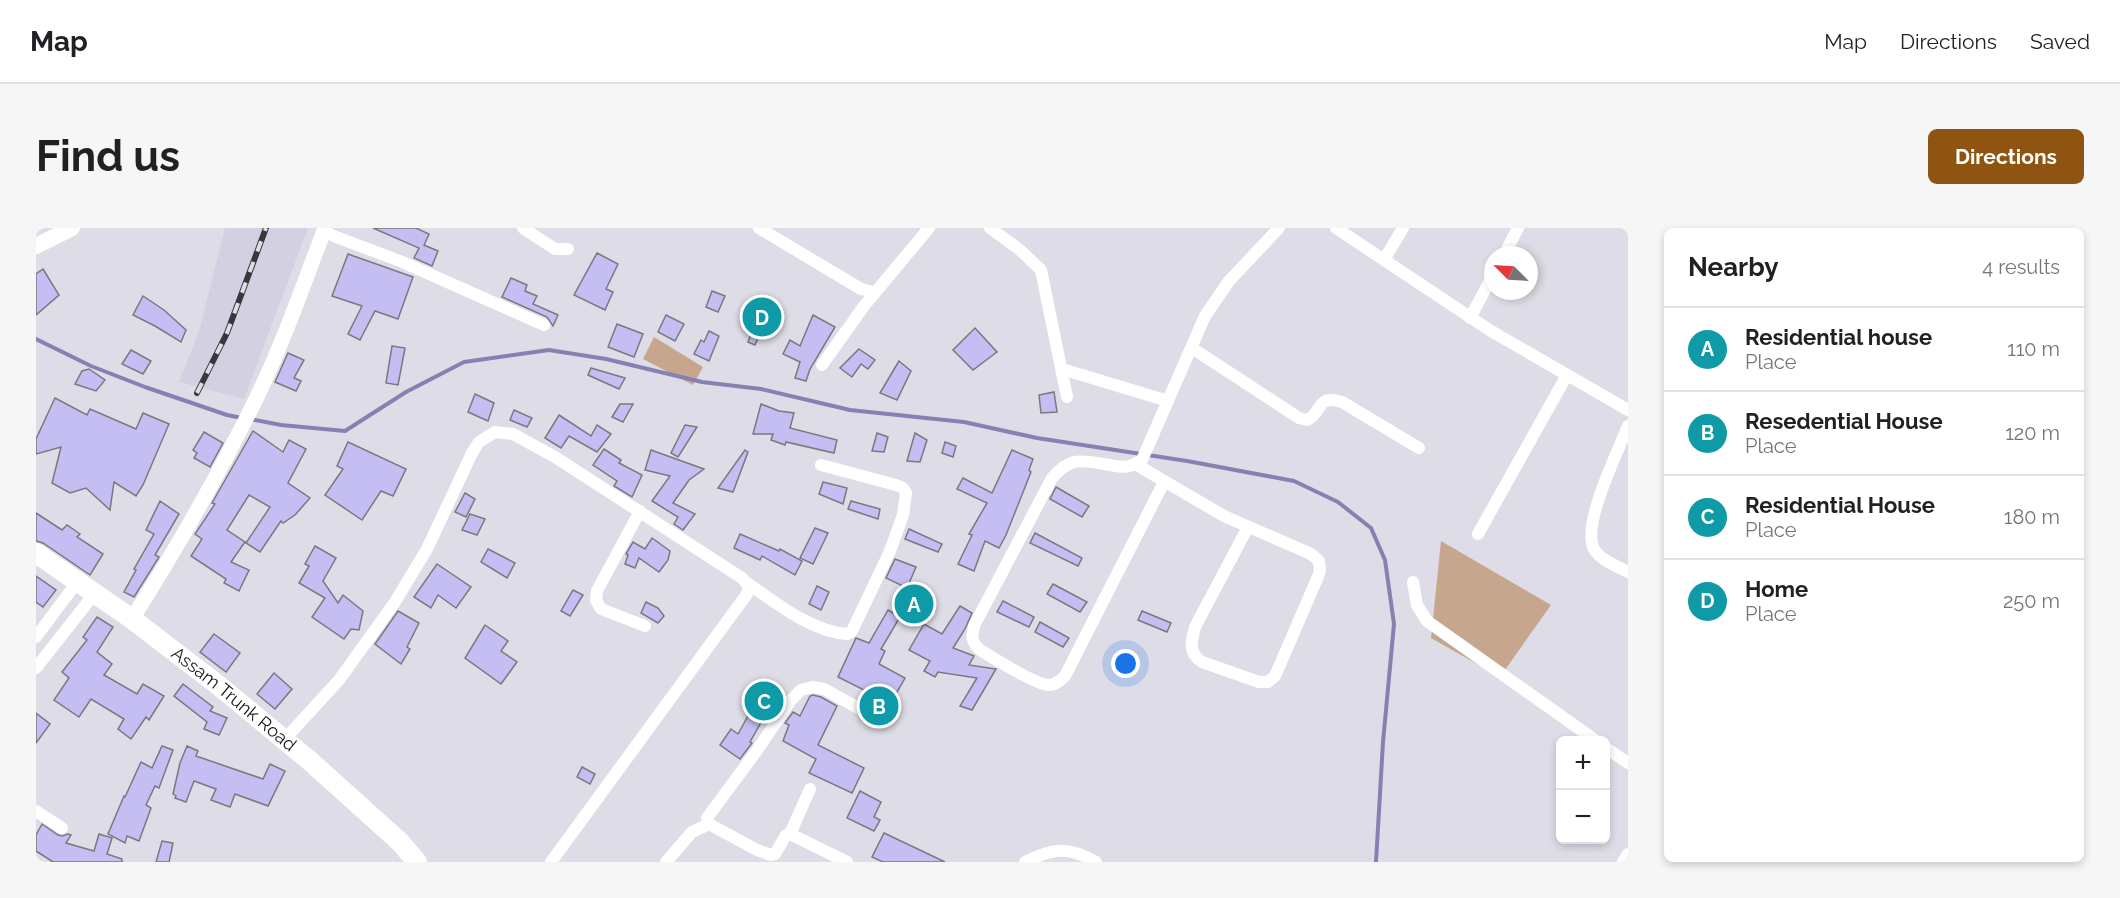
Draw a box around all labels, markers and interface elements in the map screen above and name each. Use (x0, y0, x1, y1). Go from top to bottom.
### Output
text: Map (30, 25, 88, 58)
text: Map (1824, 29, 1867, 54)
text: Directions (1900, 29, 1997, 54)
text: Saved (2030, 29, 2090, 54)
button: Directions (1928, 129, 2084, 184)
text: Find us (36, 132, 180, 181)
north arrow (1484, 246, 1538, 300)
text: Nearby (1688, 252, 1778, 282)
text: 4 results (1982, 255, 2060, 279)
pin: D (742, 294, 782, 340)
text: Residential house (1745, 324, 1932, 350)
text: A (1701, 337, 1714, 361)
text: 110 m (2007, 337, 2060, 361)
text: Place (1745, 350, 1796, 374)
text: Resedential House (1745, 408, 1943, 434)
text: B (1701, 421, 1714, 445)
text: 120 m (2005, 421, 2060, 445)
text: Place (1745, 434, 1796, 458)
text: Residential House (1745, 492, 1935, 518)
text: C (1701, 505, 1714, 529)
text: 180 m (2004, 505, 2060, 529)
text: Place (1745, 518, 1796, 542)
text: Home (1745, 576, 1808, 602)
pin: A (894, 582, 934, 626)
text: D (1700, 589, 1715, 613)
text: 250 m (2003, 589, 2060, 613)
text: Place (1745, 602, 1796, 626)
street label: Assam Trunk Road (168, 642, 301, 755)
your location (1111, 649, 1140, 678)
pin: C (744, 678, 784, 724)
pin: B (860, 684, 898, 728)
map controls (1556, 736, 1610, 844)
button: + (1556, 736, 1610, 790)
button: − (1556, 790, 1610, 844)

